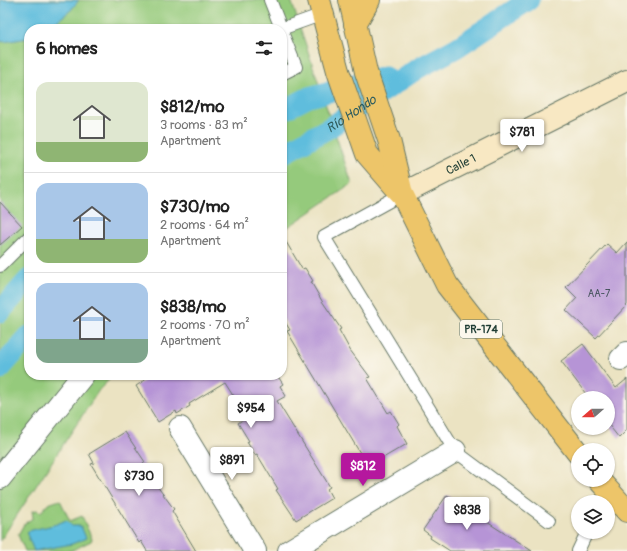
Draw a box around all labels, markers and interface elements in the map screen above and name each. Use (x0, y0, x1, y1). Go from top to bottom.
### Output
icon: filters (253, 37, 275, 59)
text: 6 homes (36, 38, 97, 59)
water label: Río Hondo (323, 91, 380, 137)
text: $812/mo (160, 96, 224, 117)
icon: home (68, 98, 116, 146)
text: 3 rooms · 83 m² (160, 117, 248, 133)
pin: $781 (498, 119, 546, 153)
text: $781 (509, 124, 535, 140)
text: Apartment (160, 133, 221, 149)
street label: Calle 1 (444, 151, 479, 179)
text: $730/mo (160, 196, 230, 217)
icon: home (68, 199, 116, 247)
text: 2 rooms · 64 m² (160, 217, 249, 233)
text: Apartment (160, 233, 221, 249)
house number: AA-7 (588, 288, 611, 300)
text: $838/mo (160, 296, 226, 317)
icon: home (68, 299, 116, 347)
text: 2 rooms · 70 m² (160, 317, 250, 333)
road number: PR-174 (460, 320, 502, 338)
text: Apartment (160, 333, 221, 349)
north arrow (571, 391, 615, 435)
map controls (571, 391, 615, 539)
pin: $954 (227, 395, 275, 429)
text: $954 (237, 400, 265, 416)
button: locate (571, 443, 615, 487)
pin: $891 (208, 447, 256, 481)
text: $891 (219, 452, 245, 468)
pin: $812 (339, 453, 387, 487)
text: $812 (350, 458, 376, 474)
pin: $730 (115, 463, 163, 497)
text: $730 (124, 468, 154, 484)
button: layers (571, 495, 615, 539)
pin: $838 (443, 497, 491, 531)
text: $838 (453, 502, 481, 518)

